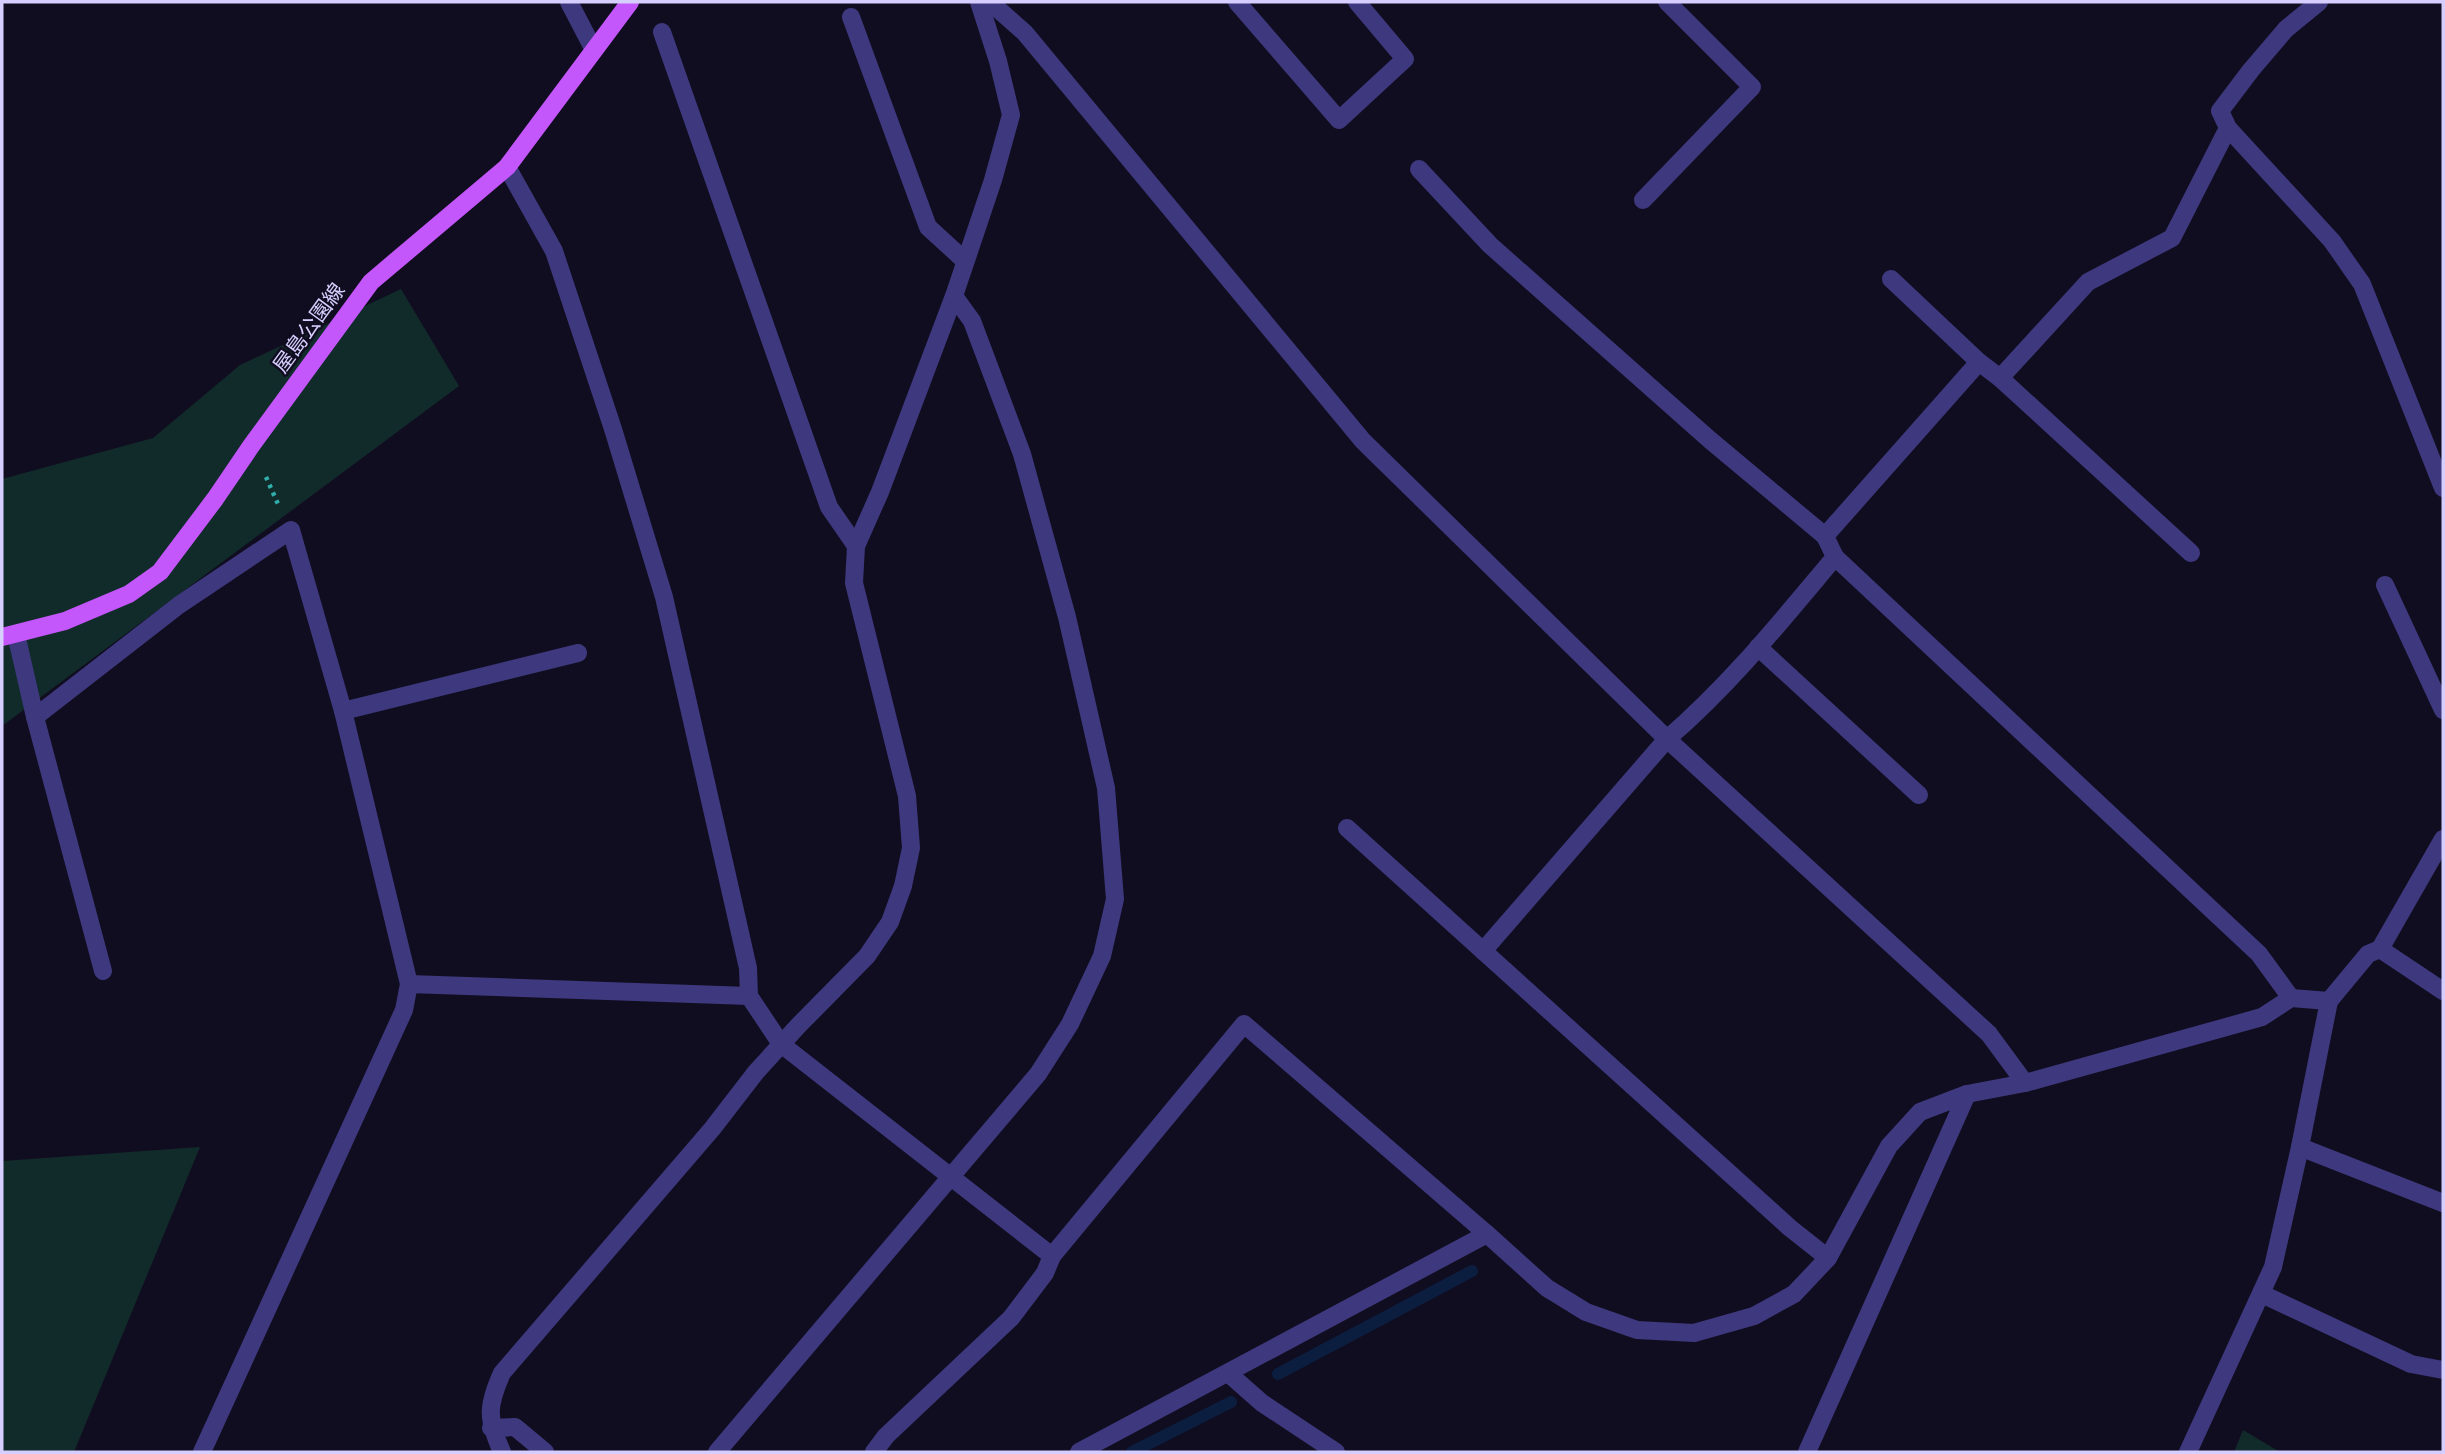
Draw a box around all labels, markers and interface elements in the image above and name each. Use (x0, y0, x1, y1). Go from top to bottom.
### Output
street label: 屋島公園線 (268, 278, 350, 378)

